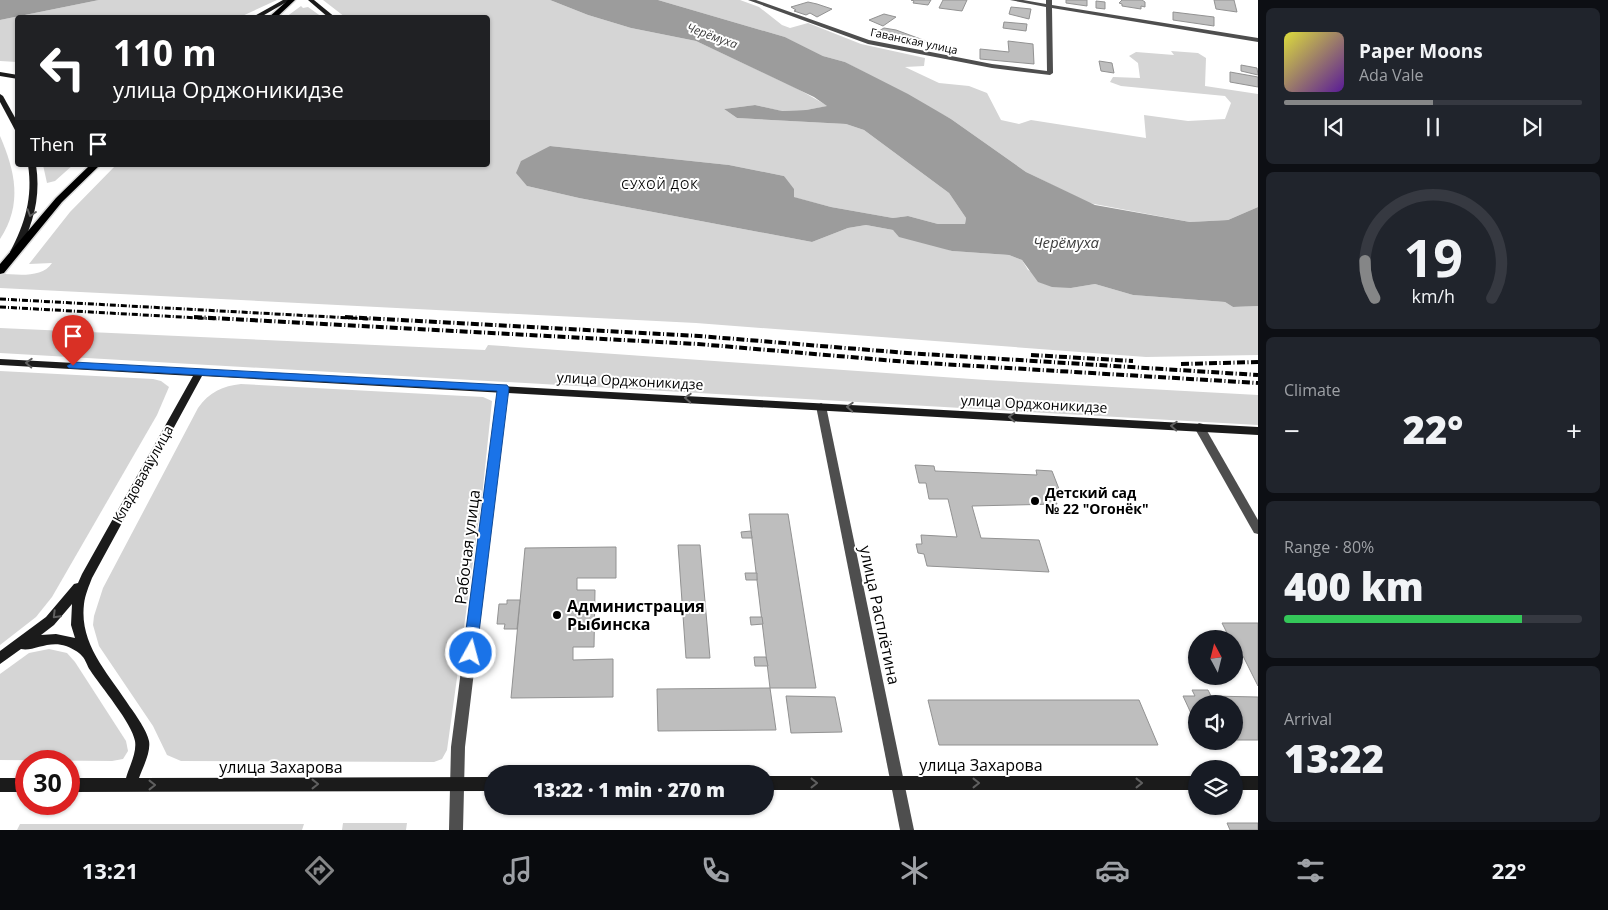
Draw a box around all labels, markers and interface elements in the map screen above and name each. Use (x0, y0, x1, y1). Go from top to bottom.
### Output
water label: Черёмуха (684, 18, 740, 53)
street label: Гаванская улица (869, 24, 959, 57)
text: 110 m (113, 29, 217, 76)
icon: left (30, 35, 95, 100)
text: Paper Moons (1359, 38, 1483, 64)
text: Ada Vale (1359, 64, 1423, 86)
text: улица Орджоникидзе (113, 74, 344, 104)
icon: previous (1320, 113, 1348, 141)
icon: pause (1419, 113, 1447, 141)
icon: next (1518, 113, 1546, 141)
icon: arrive (84, 130, 112, 158)
text: Then (30, 131, 74, 157)
district label: СУХОЙ ДОК (621, 176, 699, 193)
one-way arrow (26, 208, 36, 216)
text: 19 (1403, 221, 1463, 292)
water label: Черёмуха (1033, 232, 1100, 252)
text: km/h (1411, 284, 1455, 308)
pin (52, 315, 94, 366)
icon: arrive (59, 322, 87, 350)
one-way arrow (24, 358, 32, 369)
street label: улица Орджоникидзе (556, 367, 704, 394)
text: Climate (1284, 379, 1341, 401)
street label: улица Орджоникидзе (960, 390, 1108, 417)
one-way arrow (683, 393, 691, 404)
one-way arrow (846, 402, 854, 413)
text: 22° (1403, 403, 1463, 455)
one-way arrow (1008, 411, 1016, 422)
text: − (1284, 411, 1300, 449)
text: + (1566, 411, 1582, 449)
one-way arrow (1170, 420, 1178, 431)
street label: Кладовая улица (108, 422, 177, 526)
place label: Детский сад № 22 "Огонёк" (1045, 483, 1149, 518)
street label: Рабочая улица (449, 488, 485, 606)
marker: Детский сад № 22 "Огонёк" (1029, 495, 1041, 507)
text: Range · 80% (1284, 536, 1374, 558)
street label: улица Расплётина (855, 544, 905, 686)
text: 400 km (1284, 560, 1424, 612)
place label: Администрация Рыбинска (567, 595, 705, 635)
one-way arrow (52, 609, 61, 618)
marker: Администрация Рыбинска (551, 609, 563, 621)
position arrow (444, 626, 496, 678)
north arrow (1188, 630, 1242, 685)
map controls (1188, 630, 1243, 815)
button: sound (1188, 695, 1243, 750)
text: Arrival (1284, 708, 1332, 730)
text: 13:22 (1284, 732, 1384, 784)
speed limit sign: 30 (15, 750, 80, 815)
street label: улица Захарова (919, 754, 1043, 776)
street label: улица Захарова (219, 756, 343, 778)
button: layers (1188, 760, 1243, 815)
text: 13:22 · 1 min · 270 m (533, 777, 725, 803)
one-way arrow (810, 778, 818, 788)
one-way arrow (972, 778, 980, 788)
one-way arrow (1135, 778, 1143, 788)
one-way arrow (312, 779, 319, 789)
one-way arrow (149, 780, 157, 790)
icon: directions (302, 853, 337, 888)
icon: music (500, 853, 535, 888)
icon: phone (698, 853, 733, 888)
icon: climate (897, 853, 932, 888)
icon: car (1095, 853, 1130, 888)
icon: filters (1293, 853, 1328, 888)
text: 13:21 (82, 855, 138, 885)
text: 22° (1492, 855, 1526, 885)

